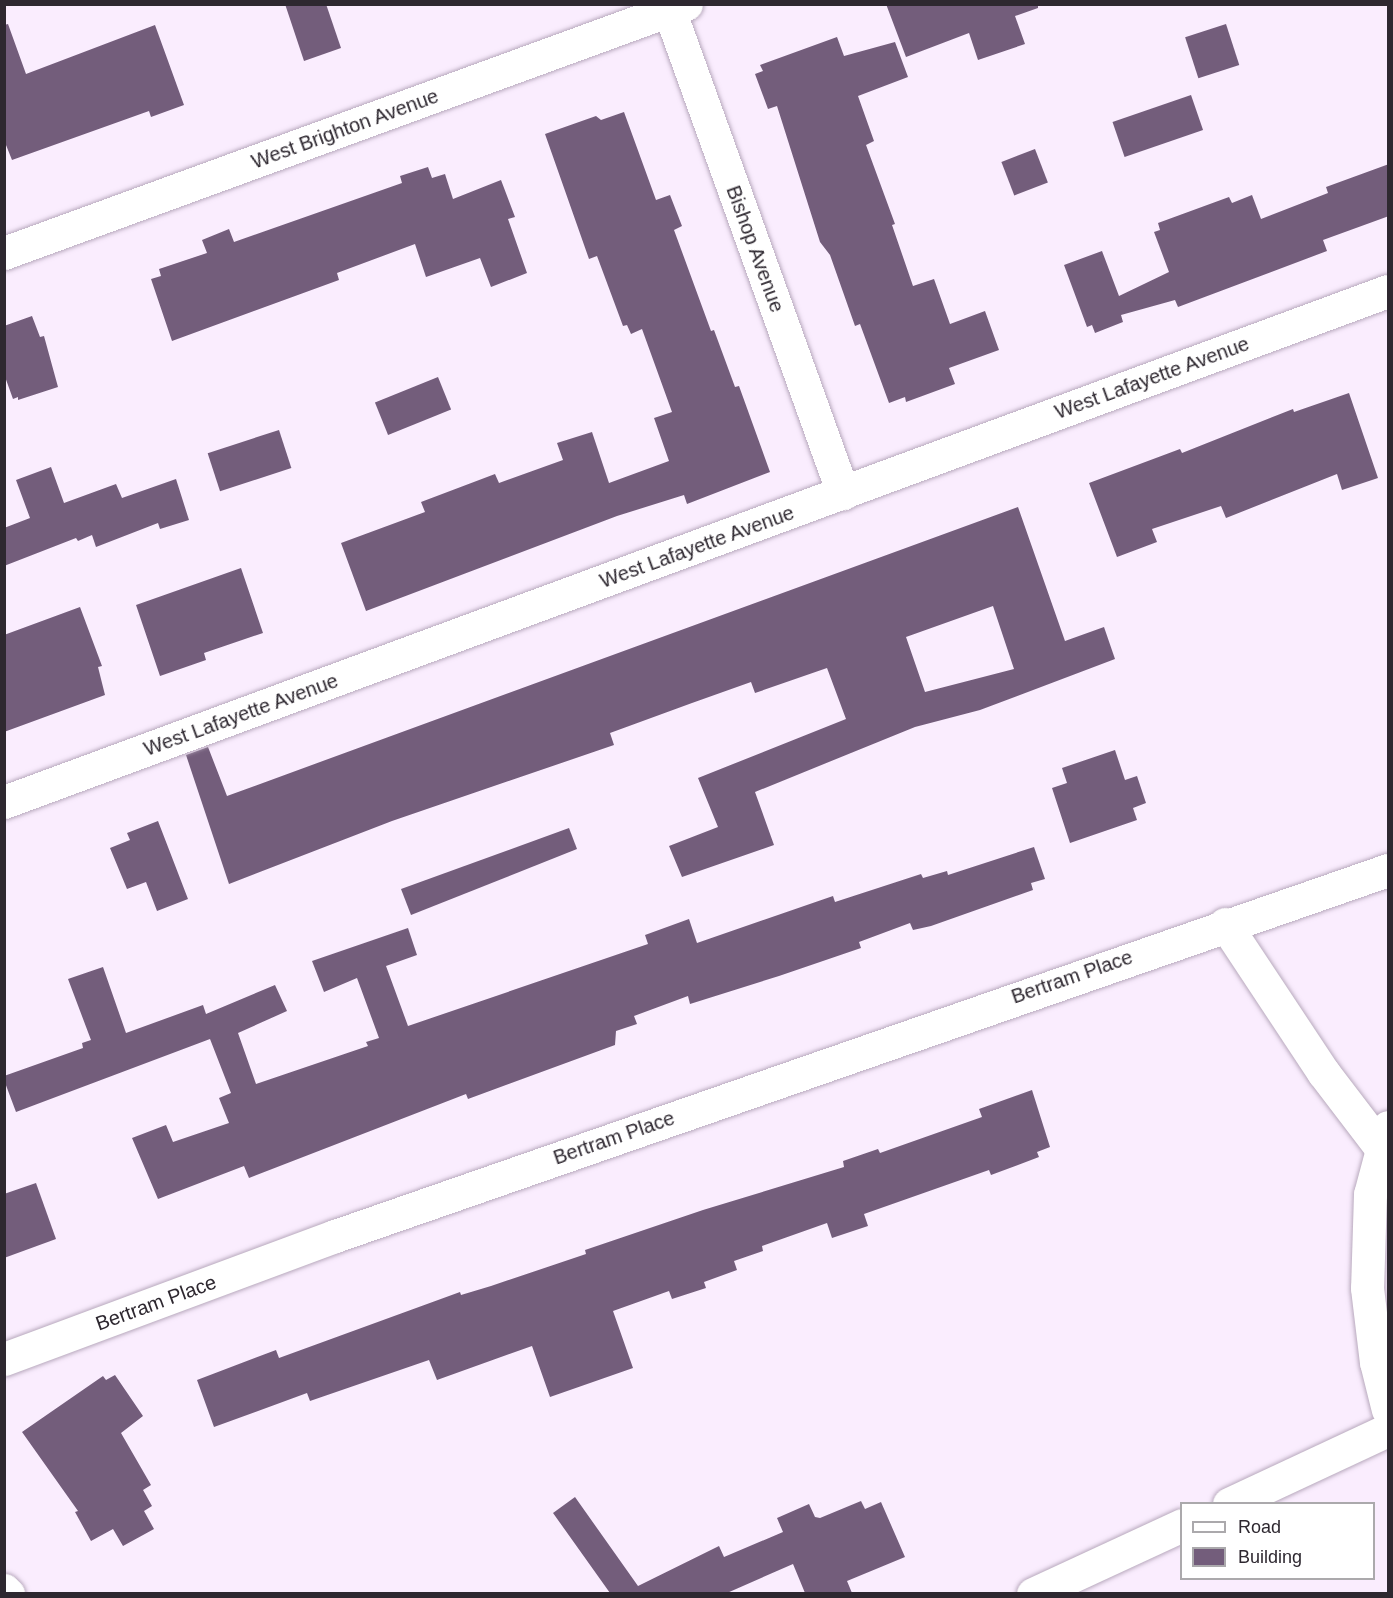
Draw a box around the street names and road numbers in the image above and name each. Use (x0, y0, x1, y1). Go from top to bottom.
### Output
street label: West Brighton Avenue (248, 84, 442, 174)
street label: Bishop Avenue (721, 182, 789, 316)
street label: West Lafayette Avenue (1051, 331, 1253, 425)
street label: West Lafayette Avenue (596, 500, 798, 594)
street label: West Lafayette Avenue (140, 668, 342, 762)
street label: Bertram Place (1008, 945, 1136, 1009)
street label: Bertram Place (550, 1106, 678, 1170)
street label: Bertram Place (92, 1270, 220, 1336)

